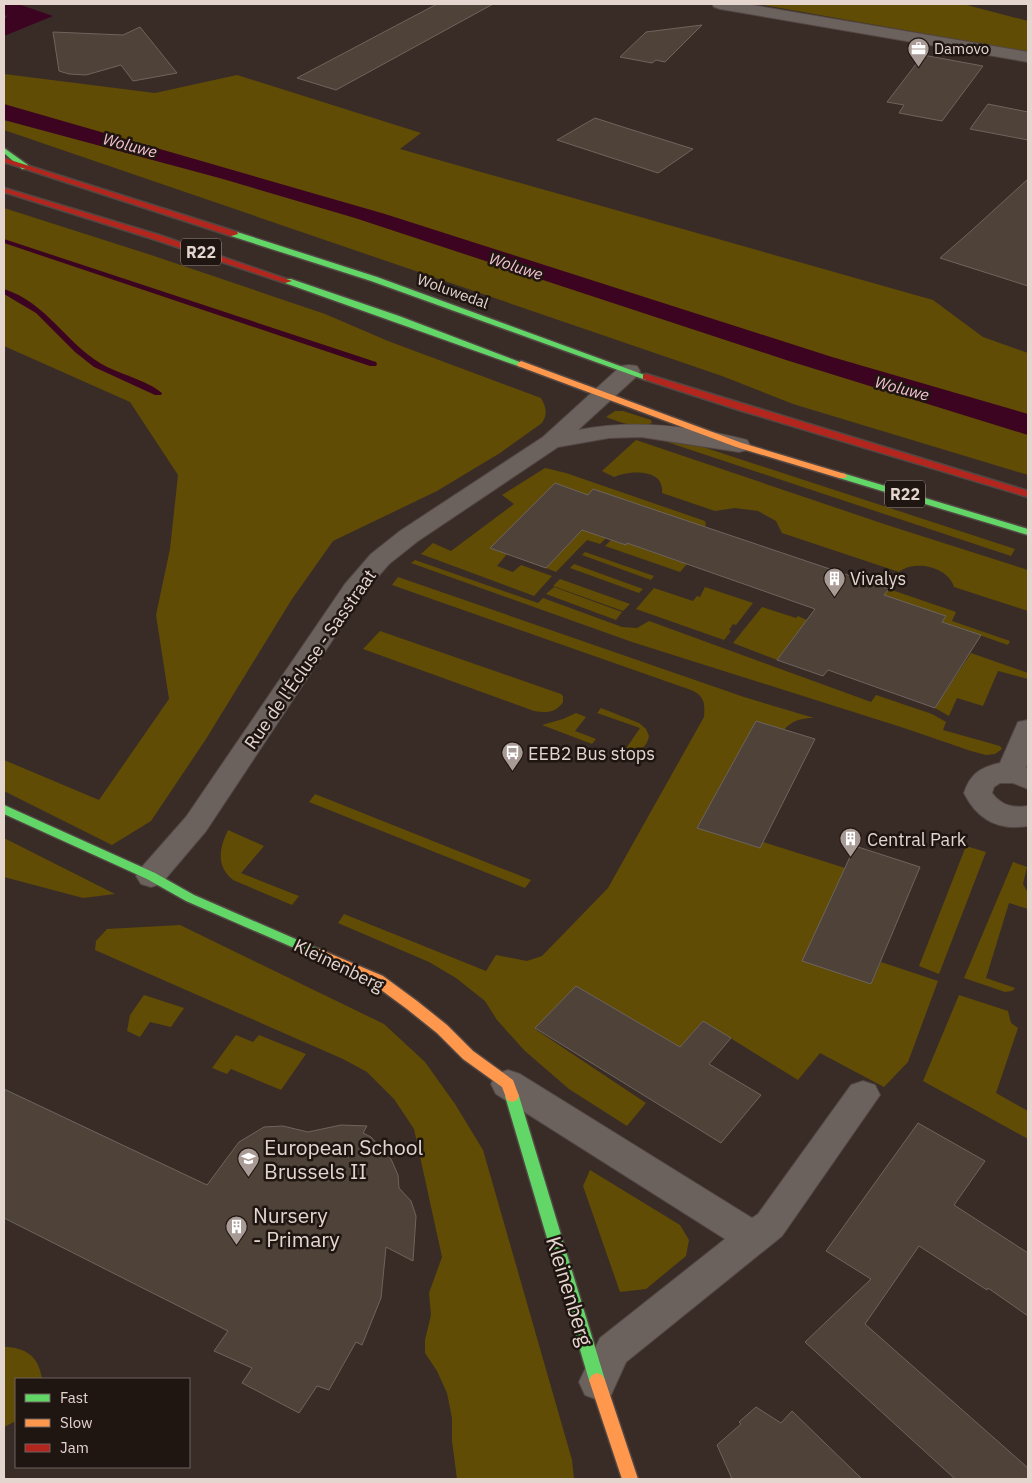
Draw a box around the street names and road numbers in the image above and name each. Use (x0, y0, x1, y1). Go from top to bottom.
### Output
road number: R22 (181, 238, 221, 266)
street label: Woluwedal (415, 269, 491, 313)
road number: R22 (885, 480, 925, 508)
street label: Rue de l'Écluse - Sasstraat (239, 565, 381, 753)
street label: Kleinenberg (290, 933, 388, 997)
street label: Kleinenberg (540, 1233, 600, 1349)

